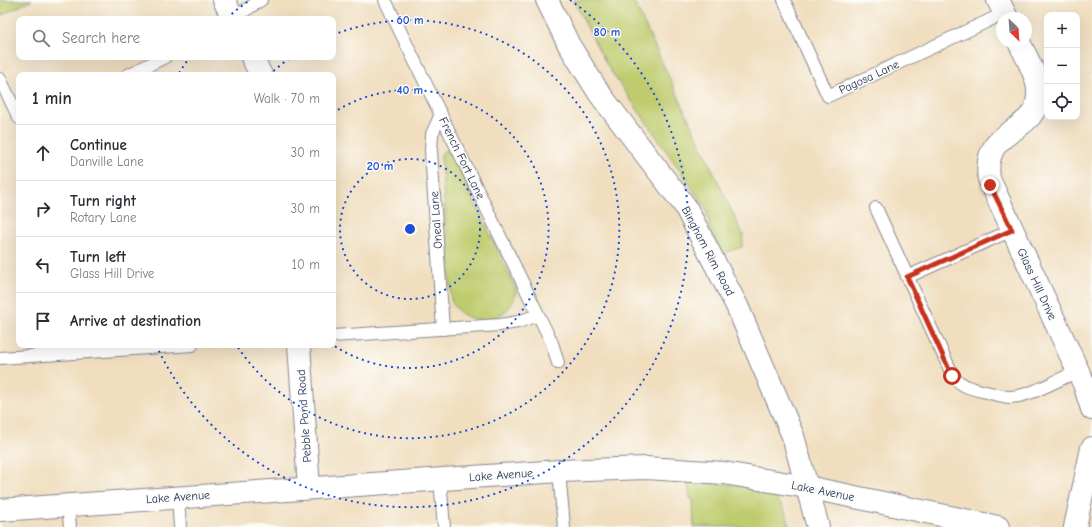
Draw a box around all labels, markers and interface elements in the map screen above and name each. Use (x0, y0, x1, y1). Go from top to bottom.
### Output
north arrow (996, 12, 1032, 48)
map controls (1044, 12, 1080, 120)
button: + (1044, 12, 1080, 48)
text: 60 m (397, 13, 423, 27)
search box (16, 16, 336, 60)
text: 80 m (594, 25, 620, 39)
icon: search (30, 27, 52, 49)
text: Search here (62, 29, 140, 47)
button: − (1044, 48, 1080, 84)
street label: Pagosa Lane (837, 57, 901, 97)
text: 40 m (397, 83, 423, 97)
button: locate (1044, 84, 1080, 120)
text: 1 min (32, 89, 72, 108)
text: Walk · 70 m (254, 91, 320, 106)
street label: French Fort Lane (436, 115, 488, 201)
text: Continue (70, 136, 127, 154)
icon: ahead (32, 142, 54, 164)
text: 30 m (290, 145, 320, 160)
text: Danville Lane (70, 154, 144, 169)
text: 20 m (367, 159, 393, 173)
route end (981, 176, 999, 194)
street label: Oneal Lane (427, 191, 445, 249)
text: Turn right (70, 192, 136, 210)
icon: right (32, 198, 54, 220)
text: 30 m (290, 201, 320, 216)
street label: Bingham Rim Road (678, 204, 738, 298)
text: Rotary Lane (70, 210, 136, 225)
centre of rings (403, 222, 417, 236)
street label: Glass Hill Drive (1014, 246, 1060, 322)
text: Turn left (70, 248, 126, 266)
icon: left (32, 254, 54, 276)
text: 10 m (292, 257, 320, 272)
text: Glass Hill Drive (70, 266, 154, 281)
icon: arrive (32, 310, 54, 332)
text: Arrive at destination (70, 312, 201, 330)
route start (943, 367, 961, 385)
street label: Pebble Pond Road (294, 369, 314, 463)
street label: Lake Avenue (469, 466, 533, 484)
street label: Lake Avenue (790, 478, 856, 504)
street label: Lake Avenue (146, 488, 210, 506)

